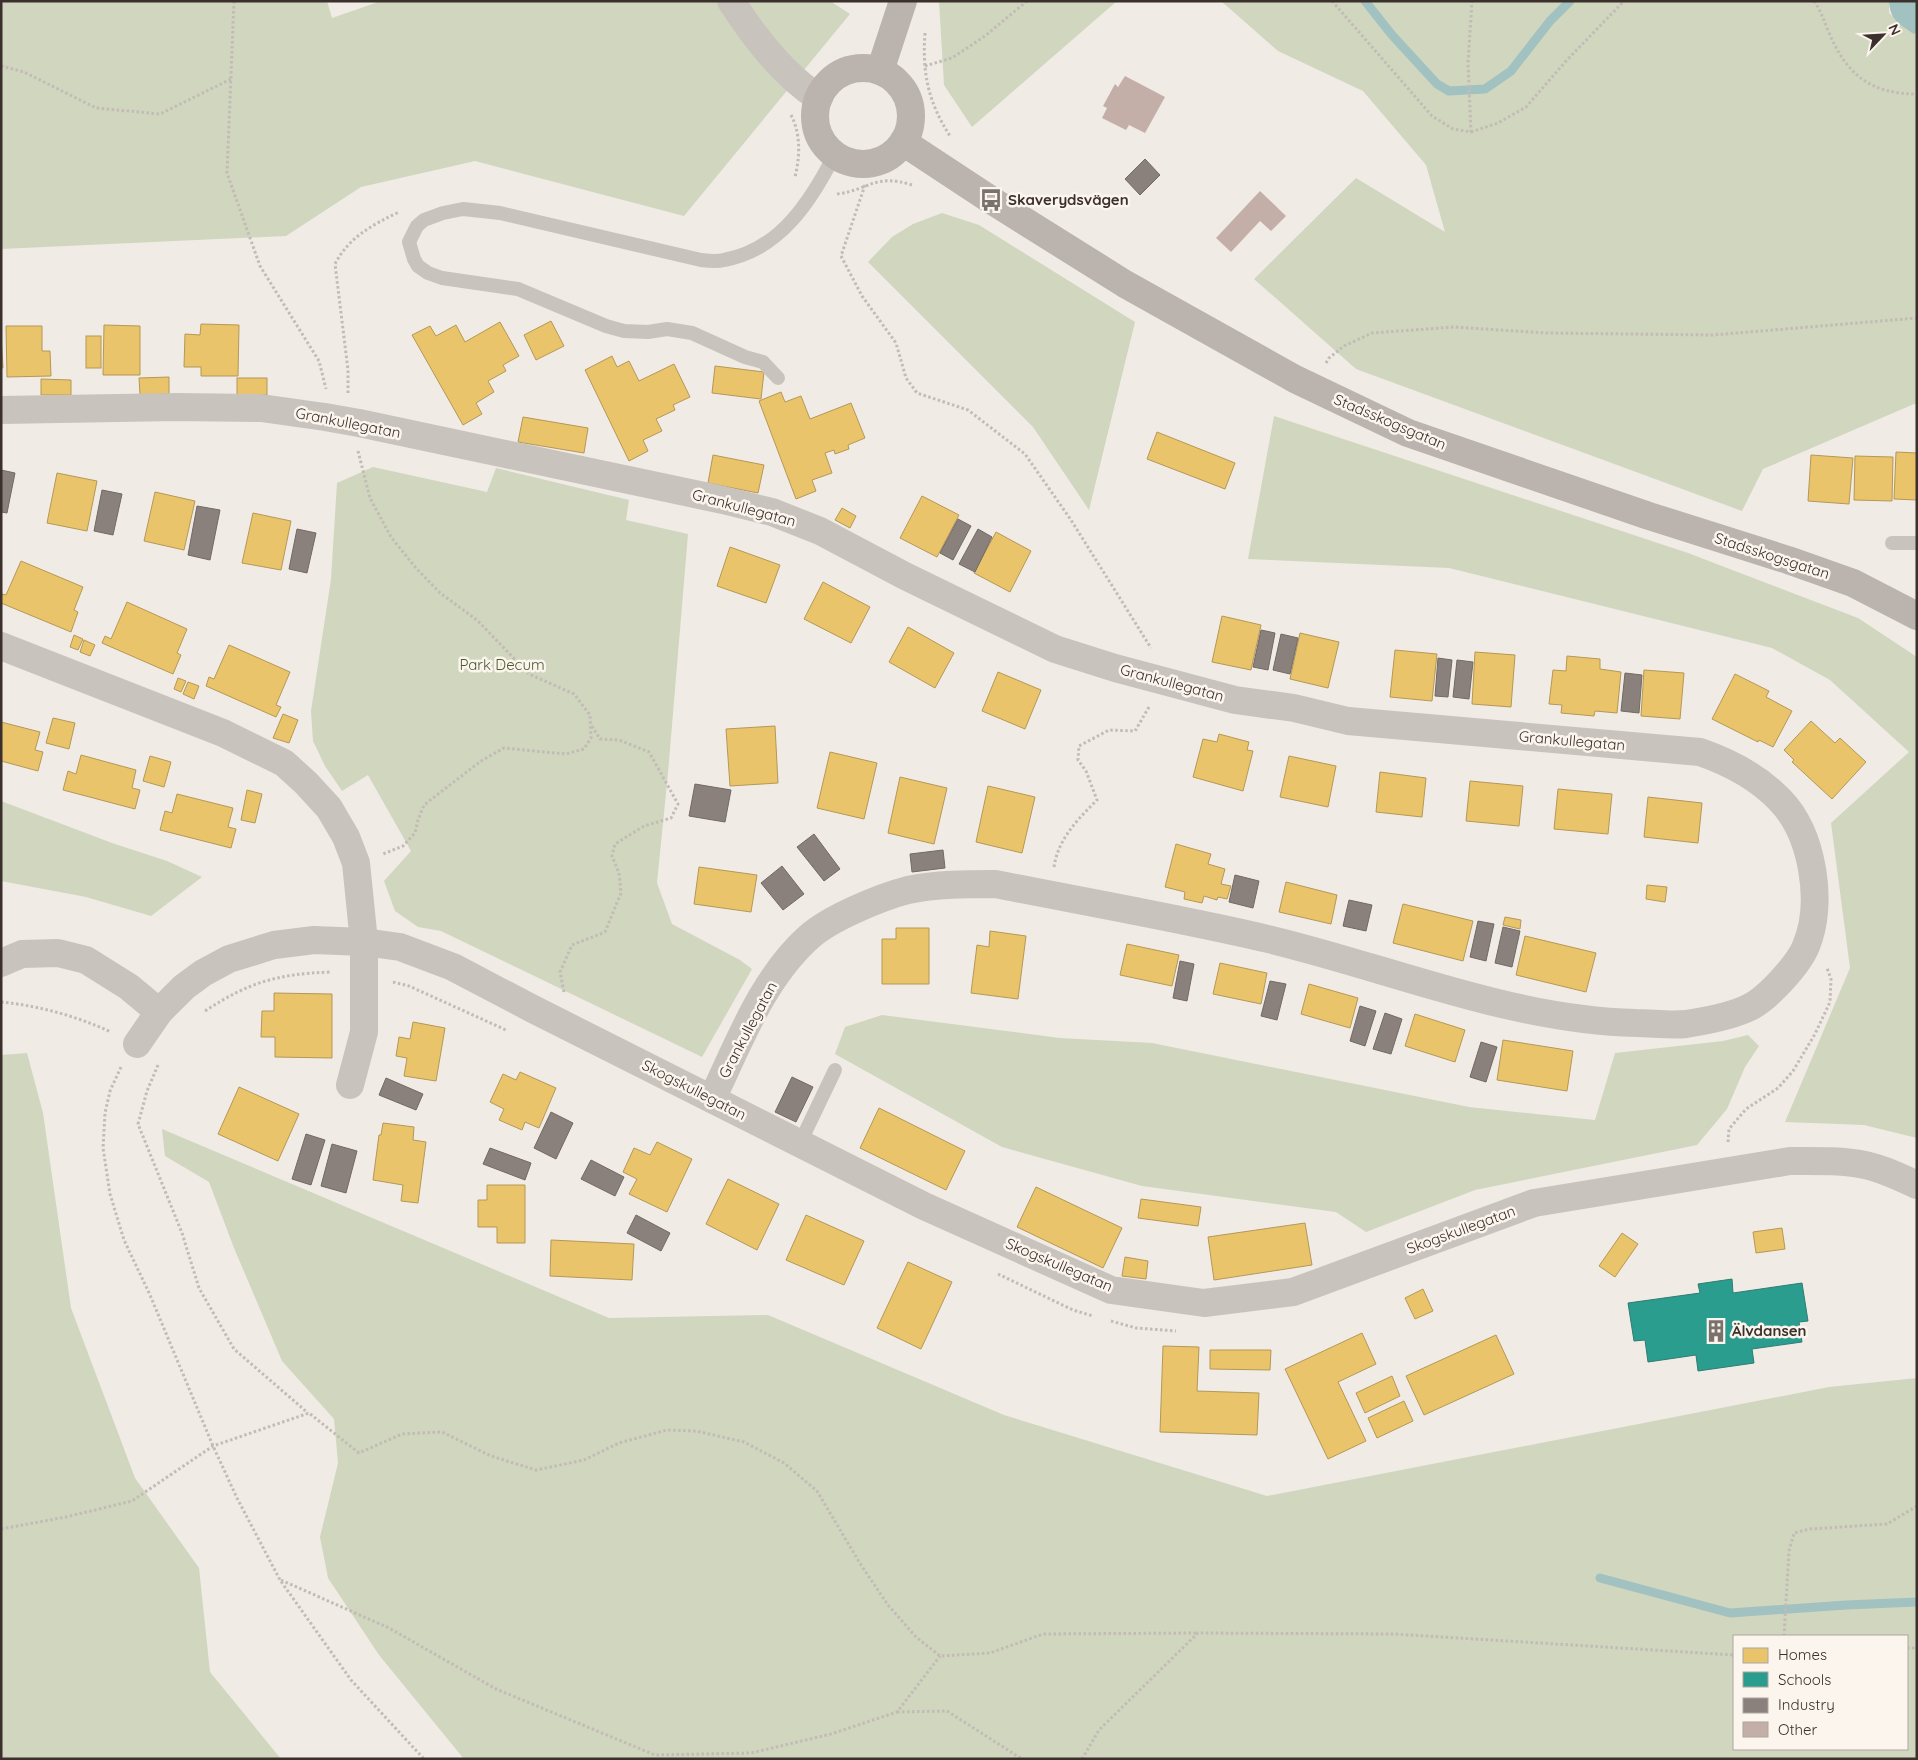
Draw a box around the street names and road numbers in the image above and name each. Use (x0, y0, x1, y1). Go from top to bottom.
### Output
street label: Stadsskogsgatan (1331, 389, 1449, 454)
street label: Grankullegatan (294, 403, 402, 442)
street label: Grankullegatan (690, 485, 798, 530)
street label: Stadsskogsgatan (1712, 528, 1832, 583)
street label: Grankullegatan (1118, 660, 1226, 705)
street label: Grankullegatan (1518, 726, 1626, 755)
street label: Grankullegatan (714, 978, 781, 1081)
street label: Skogskullegatan (639, 1055, 749, 1124)
street label: Skogskullegatan (1404, 1201, 1518, 1258)
street label: Skogskullegatan (1003, 1233, 1116, 1296)

